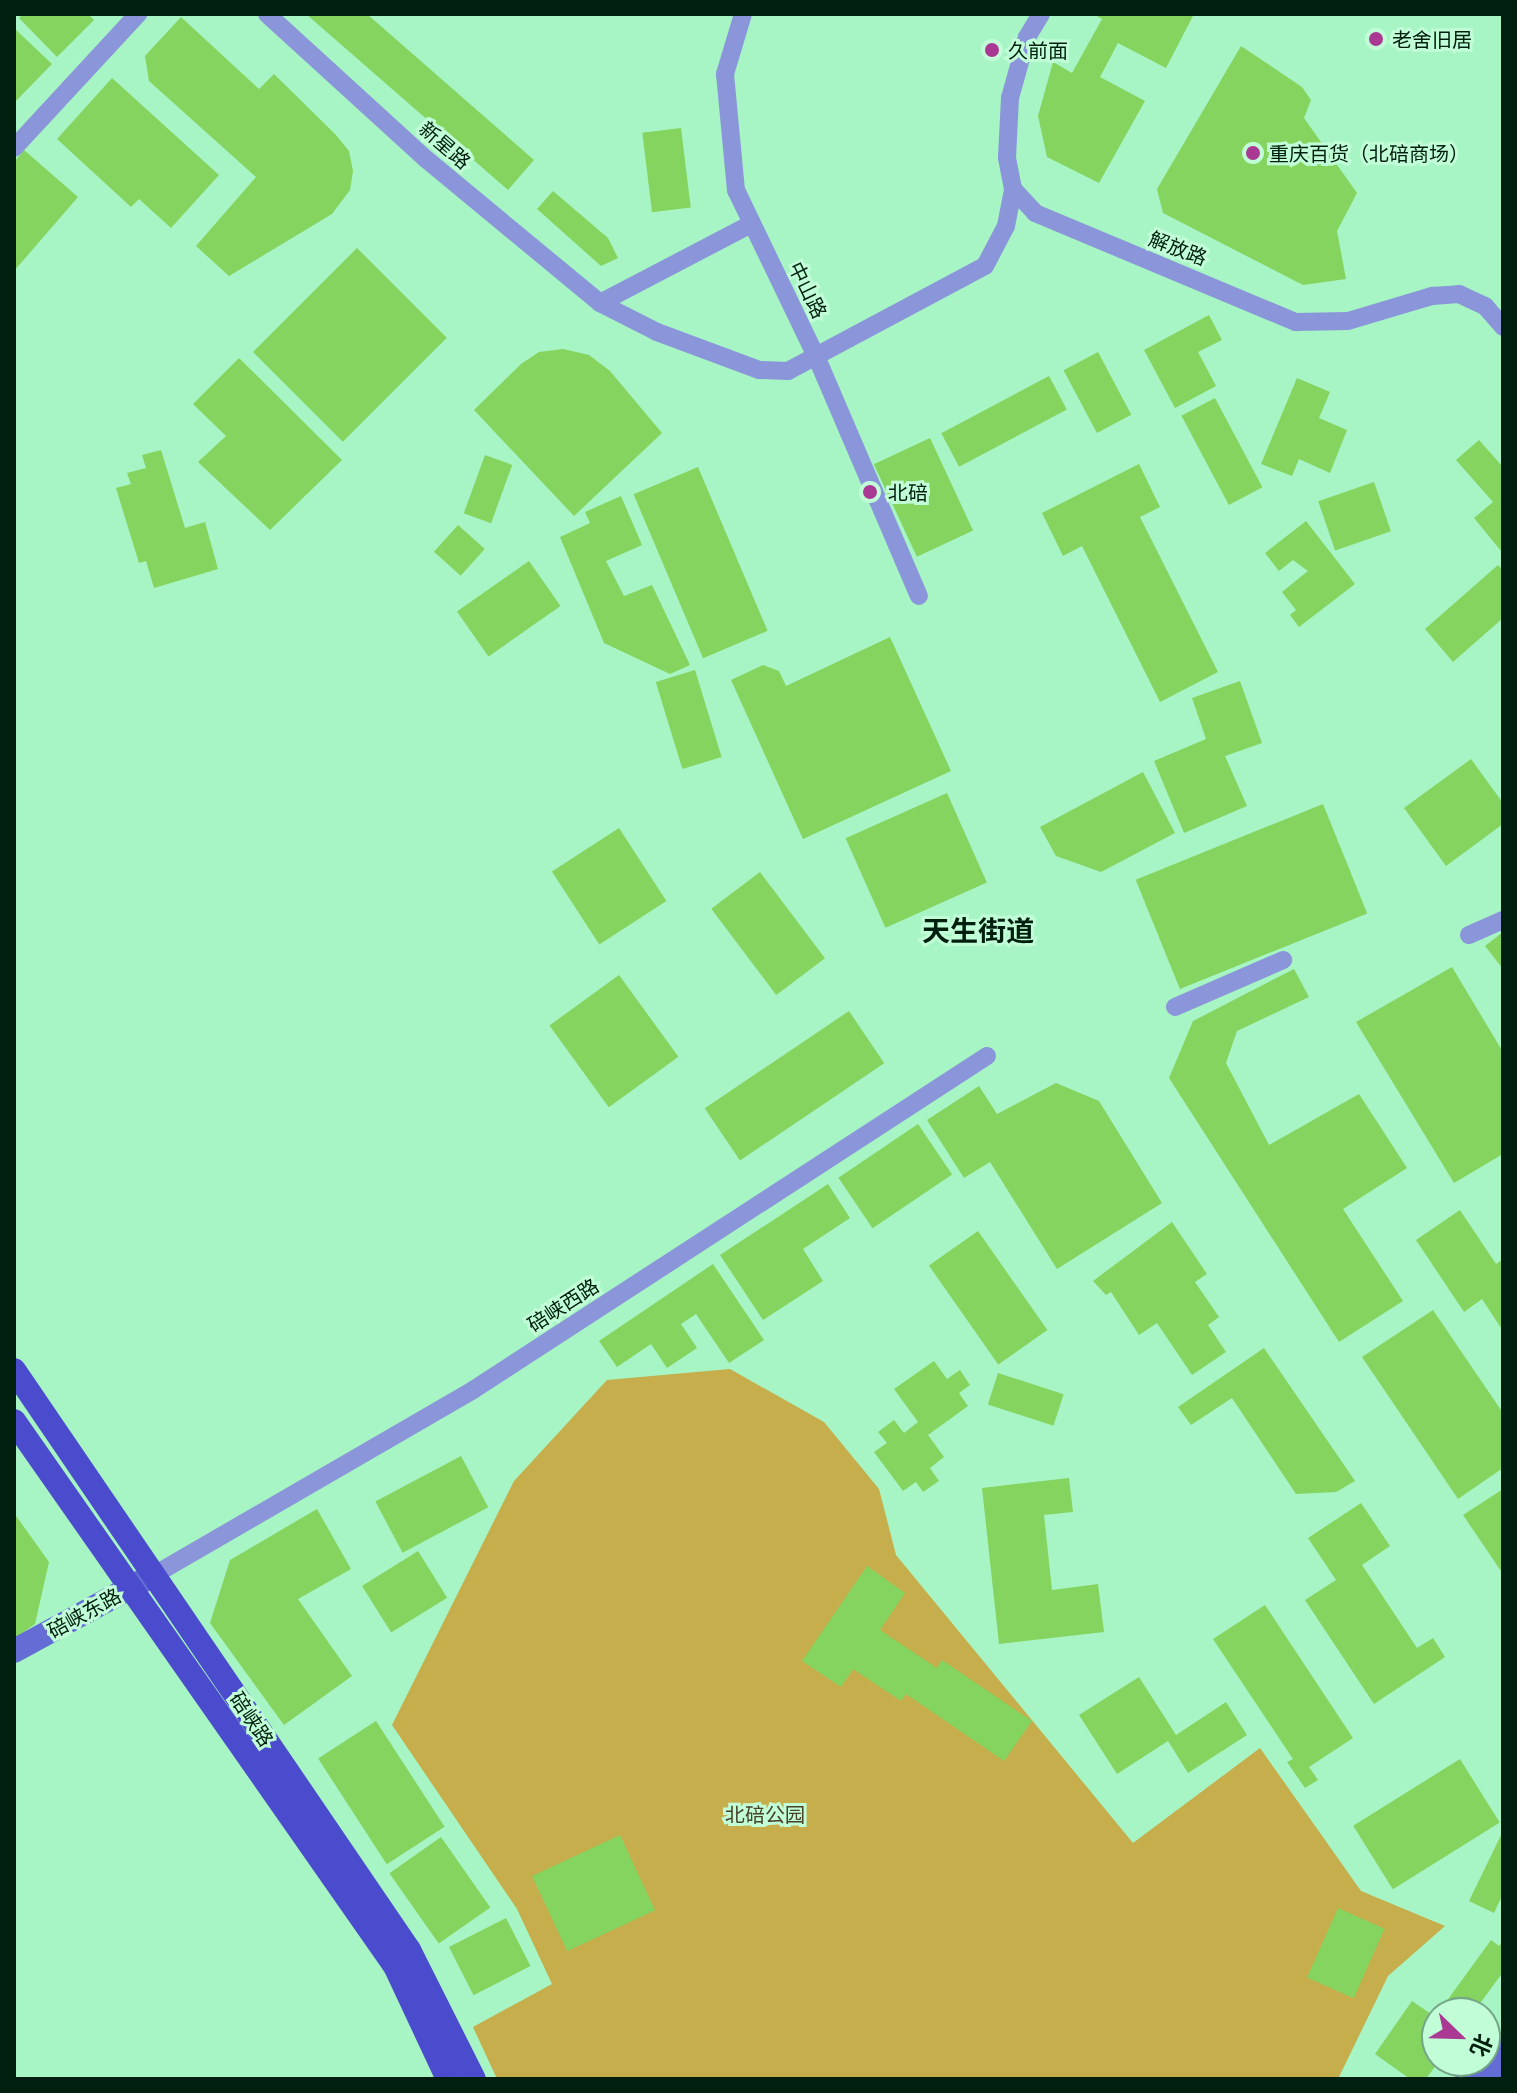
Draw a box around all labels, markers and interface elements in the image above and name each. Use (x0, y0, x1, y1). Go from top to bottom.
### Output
place label: 老舍旧居 (1392, 27, 1472, 51)
marker: 老舍旧居 (1367, 30, 1385, 48)
place label: 久前面 (1008, 38, 1068, 62)
marker: 久前面 (983, 41, 1001, 59)
street label: 新星路 (414, 116, 476, 174)
place label: 重庆百货（北碚商场） (1269, 141, 1469, 165)
marker: 重庆百货（北碚商场） (1244, 144, 1262, 162)
street label: 解放路 (1146, 226, 1210, 270)
street label: 中山路 (784, 258, 832, 322)
place label: 北碚 (888, 480, 928, 504)
marker: 北碚 (859, 481, 881, 503)
district label: 天生街道 (922, 914, 1034, 948)
street label: 碚峡西路 (523, 1273, 603, 1337)
street label: 碚峡东路 (43, 1583, 125, 1643)
street label: 碚峡路 (225, 1687, 279, 1751)
park label: 北碚公园 (725, 1802, 805, 1826)
north arrow (1421, 1997, 1501, 2077)
text: 北 (1466, 2031, 1498, 2061)

